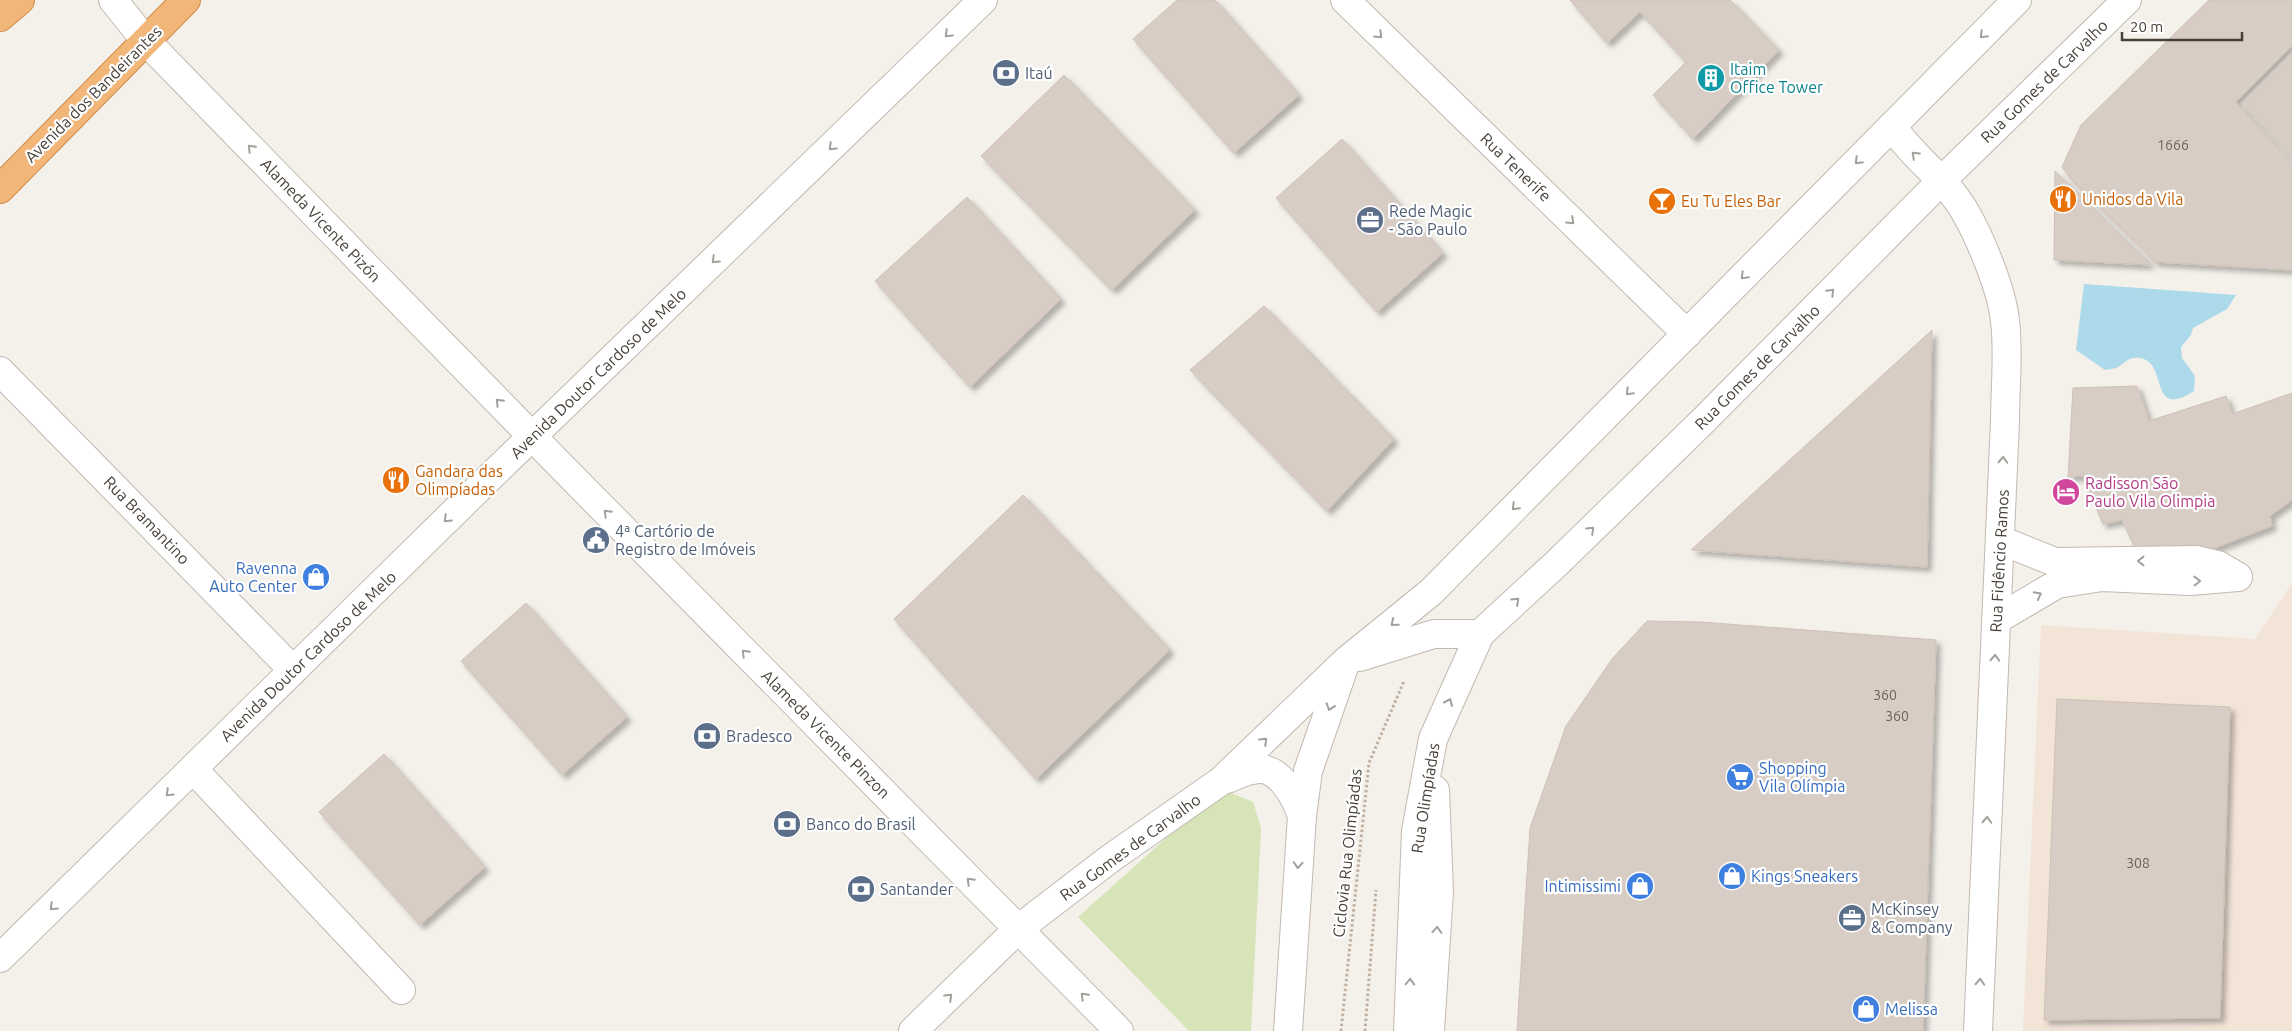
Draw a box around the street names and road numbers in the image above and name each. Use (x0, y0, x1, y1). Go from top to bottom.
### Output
street label: Rua Gomes de Carvalho (1977, 16, 2111, 146)
street label: Avenida dos Bandeirantes (21, 22, 165, 166)
street label: Rua Tenerife (1477, 129, 1555, 205)
street label: Alameda Vicente Pizón (257, 155, 385, 285)
street label: Avenida Doutor Cardoso de Melo (506, 284, 690, 462)
street label: Rua Gomes de Carvalho (1691, 301, 1823, 433)
street label: Rua Bramantino (100, 472, 194, 568)
street label: Rua Fidêncio Ramos (1986, 489, 2012, 633)
street label: Avenida Doutor Cardoso de Melo (216, 567, 400, 745)
street label: Alameda Vicente Pinzon (758, 666, 894, 802)
street label: Rua Olimpíadas (1407, 742, 1443, 854)
street label: Ciclovia Rua Olimpíadas (1329, 768, 1365, 938)
street label: Rua Gomes de Carvalho (1056, 790, 1204, 904)

